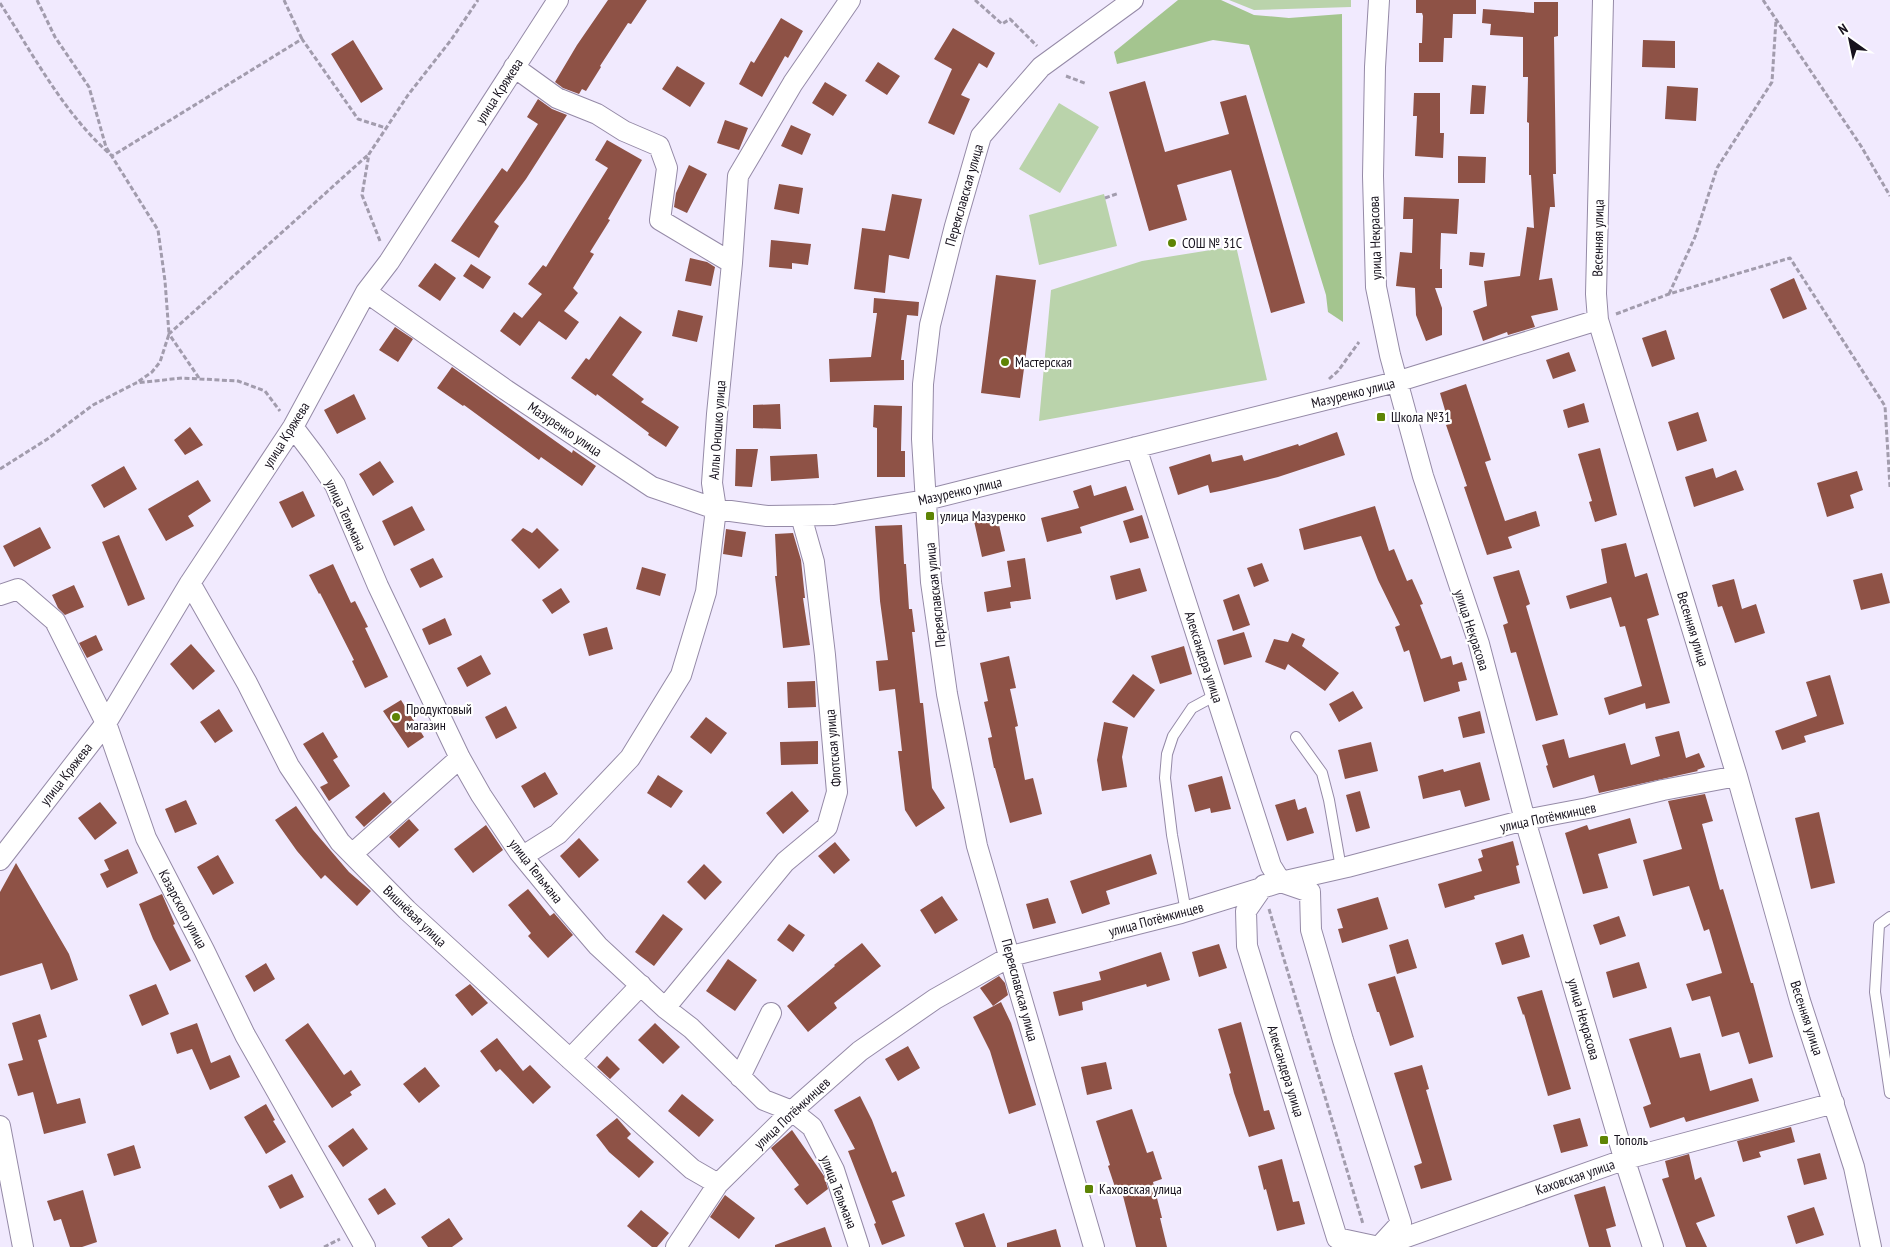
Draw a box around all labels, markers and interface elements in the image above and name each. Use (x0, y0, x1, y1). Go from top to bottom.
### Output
north arrow (1825, 15, 1875, 65)
text: N (1835, 19, 1851, 39)
street label: улица Кряжева (471, 55, 527, 127)
street label: Переяславская улица (941, 142, 987, 248)
street label: улица Некрасова (1365, 196, 1385, 280)
street label: Весенняя улица (1588, 199, 1608, 277)
place label: СОШ № 31С (1182, 234, 1243, 252)
marker: СОШ № 31С (1166, 237, 1178, 249)
place label: Мастерская (1015, 353, 1072, 371)
marker: Мастерская (999, 356, 1011, 368)
street label: Мазуренко улица (1309, 374, 1397, 412)
street label: Аллы Оношко улица (705, 380, 729, 480)
street label: Мазуренко улица (524, 398, 606, 460)
street label: улица Кряжева (259, 399, 313, 471)
place label: Школа №31 (1391, 408, 1451, 426)
marker: Школа №31 (1375, 411, 1387, 423)
street label: Мазуренко улица (916, 473, 1004, 509)
street label: улица Тельмана (322, 476, 370, 554)
place label: улица Мазуренко (940, 507, 1026, 525)
marker: улица Мазуренко (924, 510, 936, 522)
street label: Переяславская улица (921, 542, 949, 648)
street label: улица Некрасова (1450, 587, 1494, 673)
street label: Весенняя улица (1673, 589, 1713, 669)
street label: Александера улица (1181, 609, 1227, 705)
place label: Продуктовый магазин (406, 700, 472, 734)
street label: Флотская улица (821, 709, 845, 787)
marker: Продуктовый магазин (390, 711, 402, 723)
street label: улица Кряжева (36, 739, 96, 809)
street label: улица Потёмкинцев (1498, 798, 1598, 836)
street label: улица Тельмана (505, 835, 567, 907)
street label: Казарского улица (155, 866, 211, 952)
street label: Вишнёвая улица (380, 881, 450, 951)
street label: улица Потёмкинцев (1107, 898, 1206, 940)
street label: Переяславская улица (998, 937, 1042, 1043)
street label: улица Некрасова (1564, 976, 1604, 1062)
street label: Весенняя улица (1786, 978, 1828, 1058)
street label: Александера улица (1263, 1023, 1309, 1119)
street label: улица Потёмкинцев (750, 1073, 834, 1153)
place label: Тополь (1614, 1131, 1648, 1149)
marker: Тополь (1598, 1134, 1610, 1146)
street label: улица Тельмана (817, 1153, 861, 1231)
street label: Каховская улица (1533, 1155, 1617, 1199)
place label: Каховская улица (1099, 1180, 1182, 1198)
marker: Каховская улица (1083, 1183, 1095, 1195)

